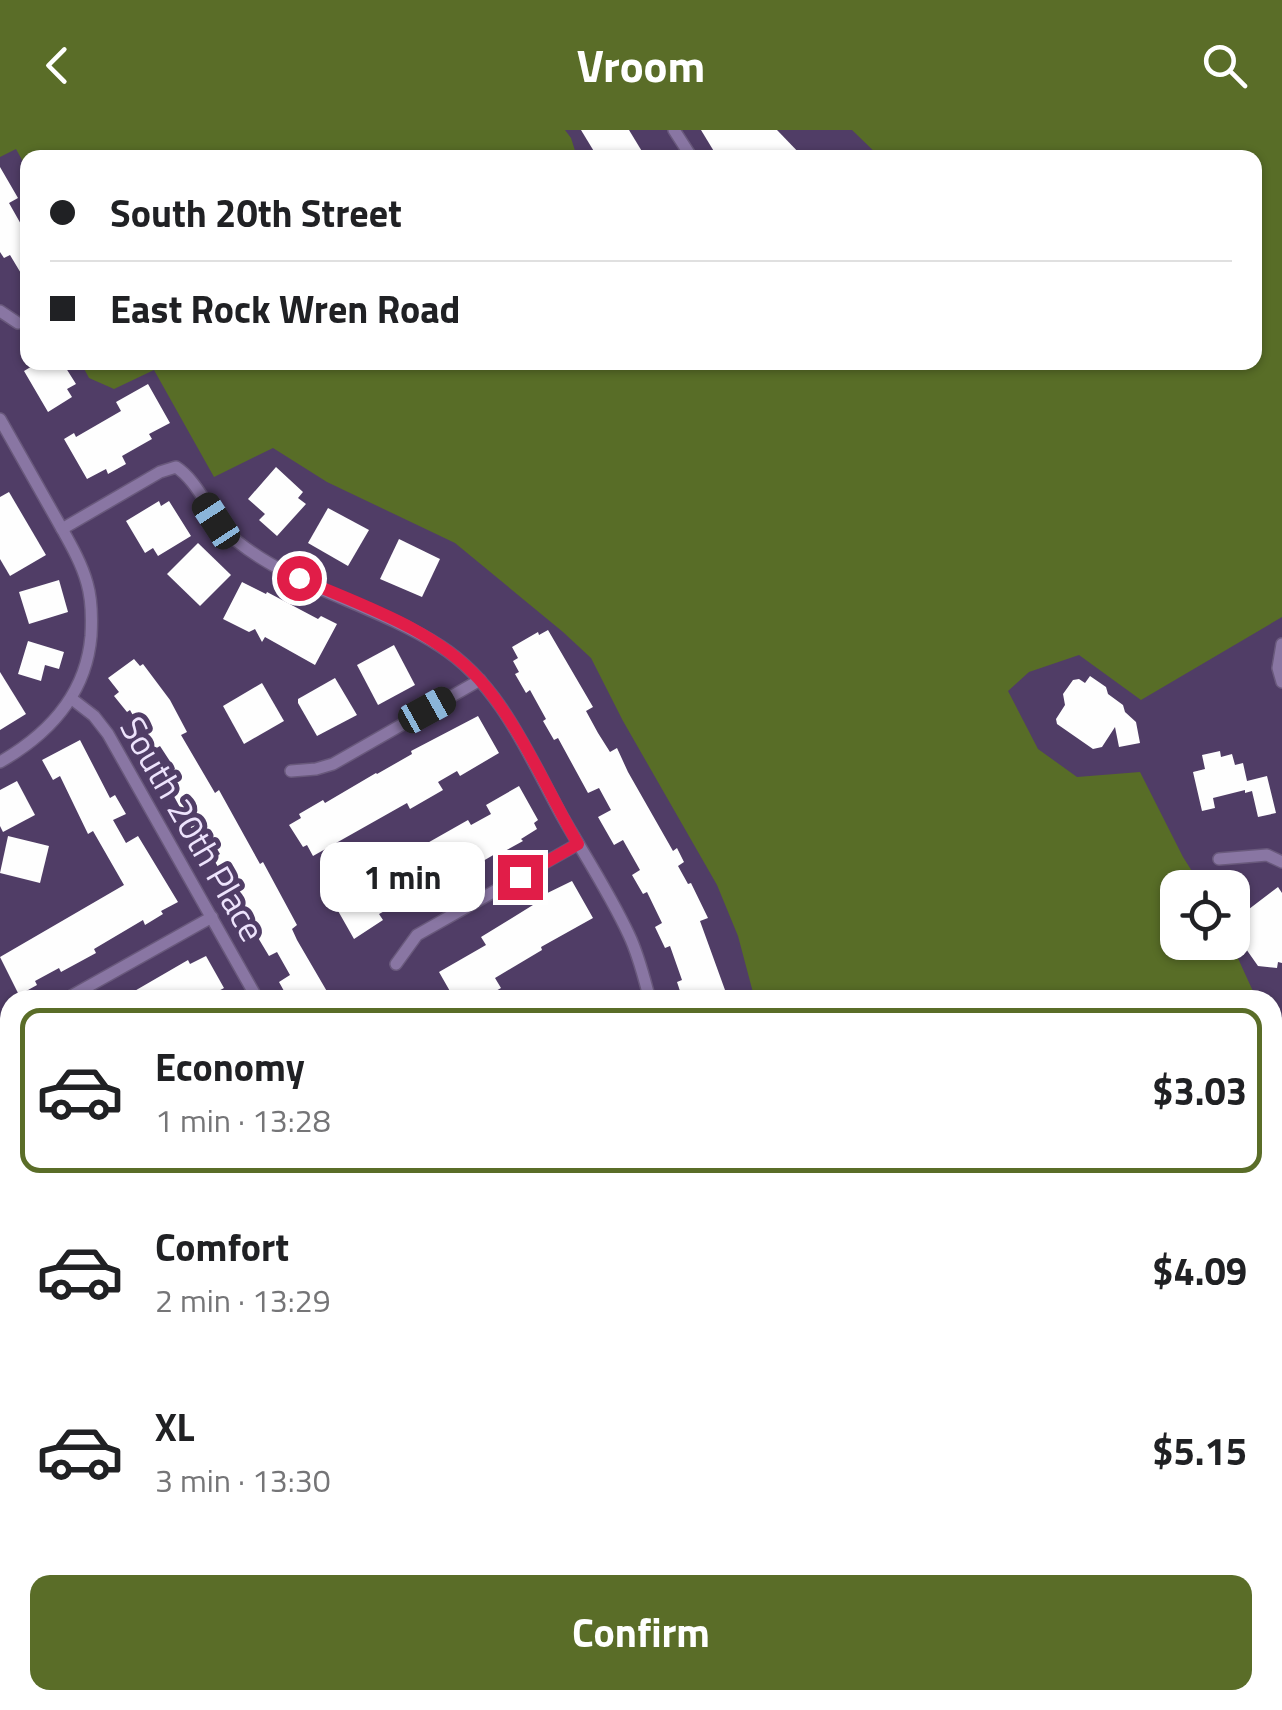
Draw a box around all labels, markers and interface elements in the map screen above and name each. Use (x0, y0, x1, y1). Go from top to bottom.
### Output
text: Vroom (577, 31, 705, 99)
icon: back (30, 38, 85, 93)
icon: search (1197, 38, 1252, 93)
text: South 20th Street (110, 184, 402, 242)
text: East Rock Wren Road (110, 280, 460, 338)
car (187, 488, 245, 554)
route start (277, 556, 322, 601)
car (393, 682, 461, 738)
street label: South 20th Place (107, 706, 279, 951)
callout: 1 min (320, 842, 485, 912)
text: 1 min (364, 853, 441, 901)
route end (498, 855, 543, 900)
map controls (1160, 870, 1250, 960)
button: locate (1160, 870, 1250, 960)
text: Economy (155, 1038, 305, 1096)
icon: car (35, 1046, 125, 1136)
text: $3.03 (1152, 1062, 1247, 1120)
text: 1 min · 13:28 (155, 1096, 331, 1144)
text: Comfort (155, 1218, 289, 1276)
icon: car (35, 1226, 125, 1316)
text: $4.09 (1152, 1242, 1247, 1300)
text: 2 min · 13:29 (155, 1276, 331, 1324)
text: XL (155, 1398, 195, 1456)
icon: car (35, 1406, 125, 1496)
text: $5.15 (1152, 1422, 1247, 1480)
text: 3 min · 13:30 (155, 1456, 331, 1504)
button: Confirm (30, 1575, 1252, 1690)

